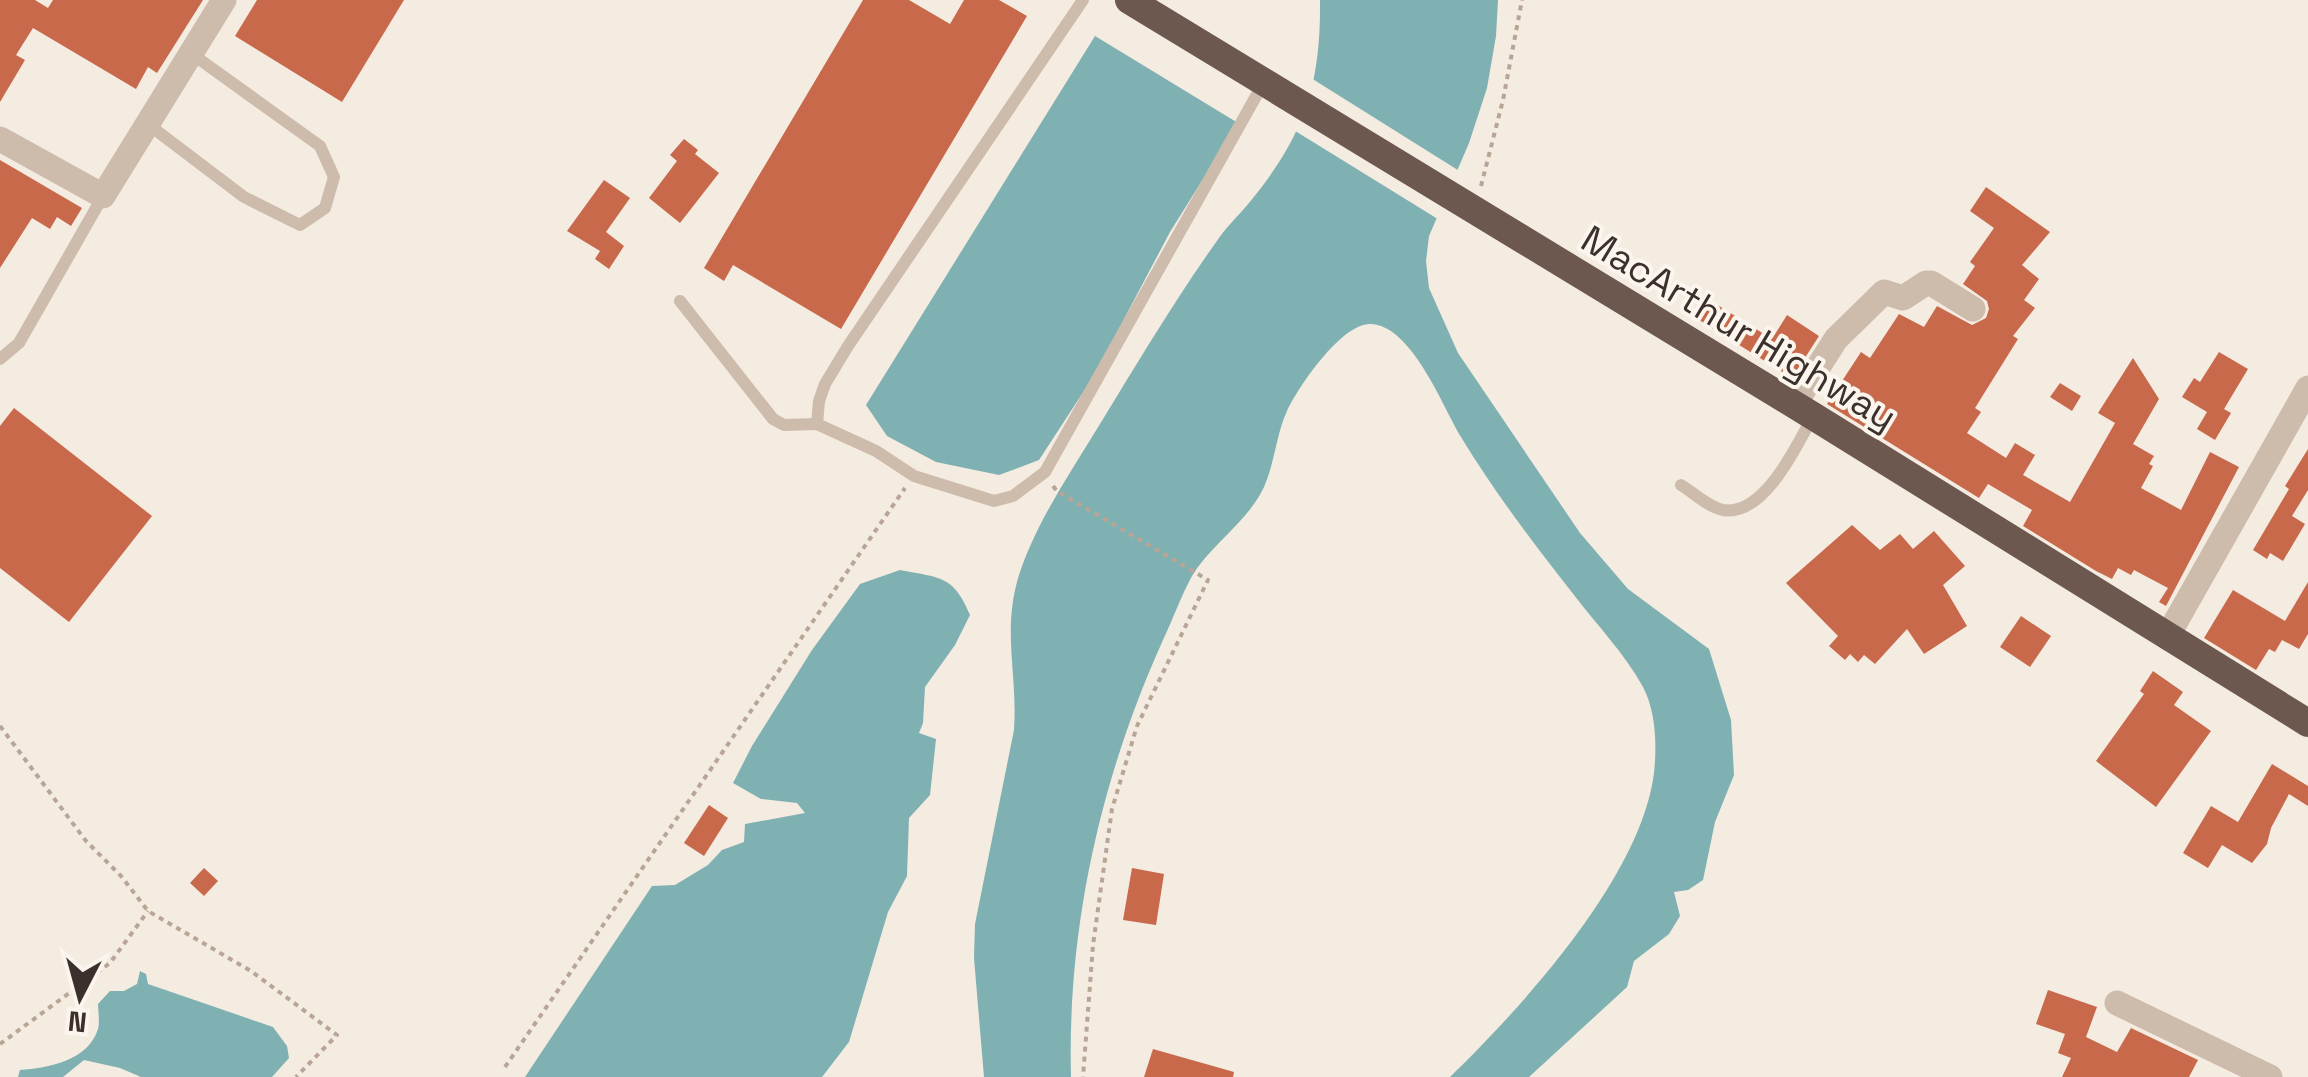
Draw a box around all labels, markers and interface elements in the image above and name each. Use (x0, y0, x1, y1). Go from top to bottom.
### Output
street label: MacArthur Highway (1573, 215, 1905, 441)
north arrow (30, 947, 130, 1047)
text: N (66, 1003, 89, 1041)

